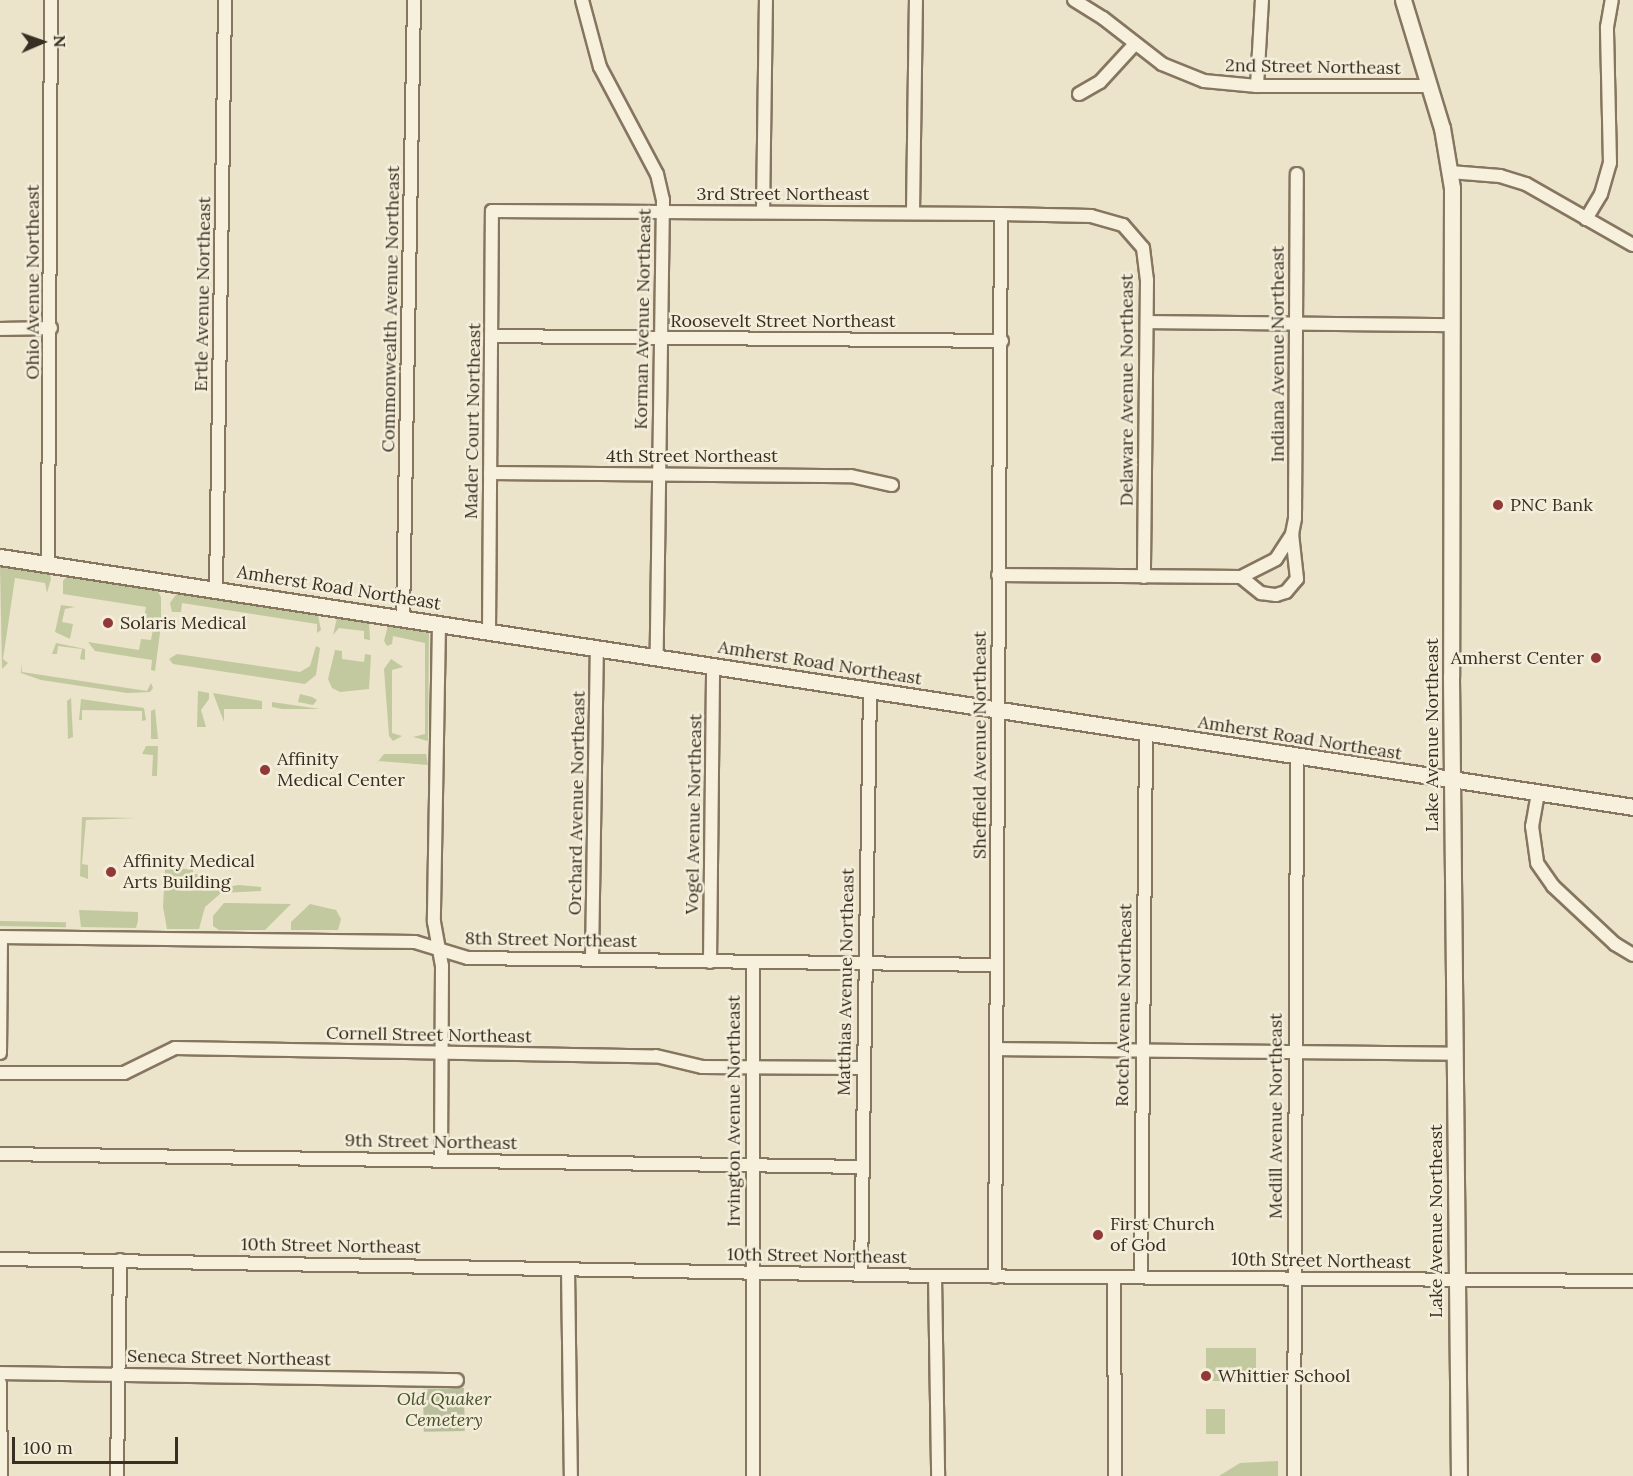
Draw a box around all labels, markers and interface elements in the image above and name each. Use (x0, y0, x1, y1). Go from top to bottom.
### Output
north arrow (12, 12, 72, 72)
text: N (50, 35, 70, 48)
street label: 2nd Street Northeast (1225, 55, 1401, 79)
street label: Commonwealth Avenue Northeast (378, 165, 404, 453)
street label: 3rd Street Northeast (697, 183, 869, 205)
street label: Ohio Avenue Northeast (22, 184, 44, 380)
street label: Ertle Avenue Northeast (190, 196, 216, 392)
street label: Korman Avenue Northeast (630, 208, 656, 430)
street label: Indiana Avenue Northeast (1267, 246, 1289, 462)
street label: Delaware Avenue Northeast (1116, 274, 1138, 506)
street label: Roosevelt Street Northeast (670, 310, 896, 332)
street label: Mader Court Northeast (460, 323, 486, 519)
street label: 4th Street Northeast (606, 445, 778, 467)
place label: PNC Bank (1510, 494, 1593, 516)
marker: PNC Bank (1491, 498, 1505, 512)
street label: Amherst Road Northeast (235, 561, 443, 615)
place label: Solaris Medical (120, 612, 246, 634)
marker: Solaris Medical (101, 616, 115, 630)
street label: Sheffield Avenue Northeast (969, 631, 991, 859)
street label: Amherst Road Northeast (716, 636, 924, 690)
street label: Lake Avenue Northeast (1421, 638, 1443, 832)
place label: Amherst Center (1451, 647, 1584, 669)
marker: Amherst Center (1589, 651, 1603, 665)
street label: Orchard Avenue Northeast (564, 691, 590, 915)
street label: Amherst Road Northeast (1196, 711, 1404, 765)
street label: Vogel Avenue Northeast (681, 713, 707, 915)
place label: Affinity Medical Center (277, 749, 405, 792)
marker: Affinity Medical Center (258, 763, 272, 777)
place label: Affinity Medical Arts Building (123, 851, 255, 894)
marker: Affinity Medical Arts Building (104, 865, 118, 879)
street label: Matthias Avenue Northeast (833, 868, 859, 1096)
street label: Rotch Avenue Northeast (1111, 903, 1137, 1107)
street label: 8th Street Northeast (465, 928, 637, 952)
street label: Irvington Avenue Northeast (723, 995, 745, 1227)
street label: Medill Avenue Northeast (1265, 1013, 1287, 1219)
street label: Cornell Street Northeast (326, 1022, 532, 1048)
street label: Lake Avenue Northeast (1425, 1124, 1447, 1318)
street label: 9th Street Northeast (344, 1130, 518, 1154)
place label: First Church of God (1110, 1214, 1215, 1256)
marker: First Church of God (1091, 1228, 1105, 1242)
street label: 10th Street Northeast (241, 1234, 421, 1258)
street label: 10th Street Northeast (727, 1244, 907, 1268)
street label: 10th Street Northeast (1231, 1249, 1411, 1273)
street label: Seneca Street Northeast (127, 1345, 331, 1371)
place label: Whittier School (1218, 1365, 1350, 1387)
marker: Whittier School (1199, 1369, 1213, 1383)
park label: Old Quaker Cemetery (397, 1389, 491, 1432)
scale bar (15, 1425, 182, 1463)
text: 100 m (23, 1436, 73, 1459)

